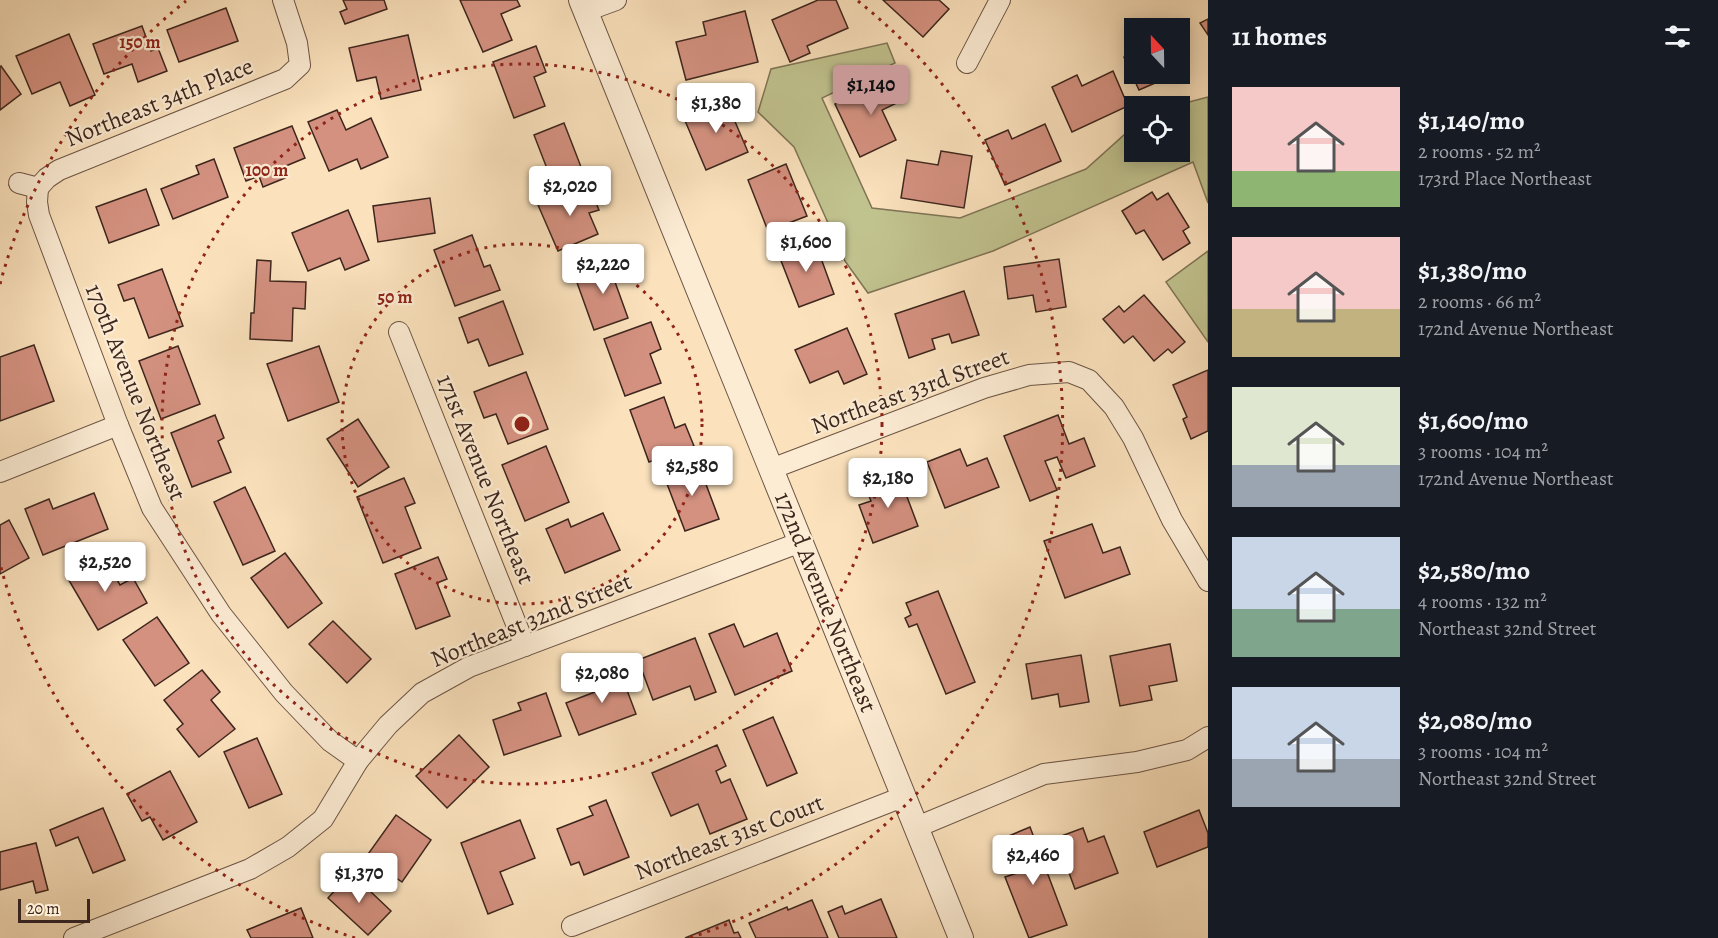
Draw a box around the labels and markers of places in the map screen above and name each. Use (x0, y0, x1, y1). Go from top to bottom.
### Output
pin: $1,140 (822, 65, 920, 116)
pin: $1,380 (667, 83, 765, 134)
pin: $2,020 (521, 166, 619, 217)
pin: $1,600 (757, 222, 855, 273)
pin: $2,220 (554, 244, 652, 295)
centre of rings (512, 414, 532, 434)
pin: $2,580 (643, 446, 741, 497)
pin: $2,180 (839, 458, 937, 509)
pin: $2,520 (56, 542, 154, 593)
pin: $2,080 (553, 653, 651, 704)
pin: $2,460 (984, 835, 1082, 886)
pin: $1,370 (310, 853, 408, 904)

